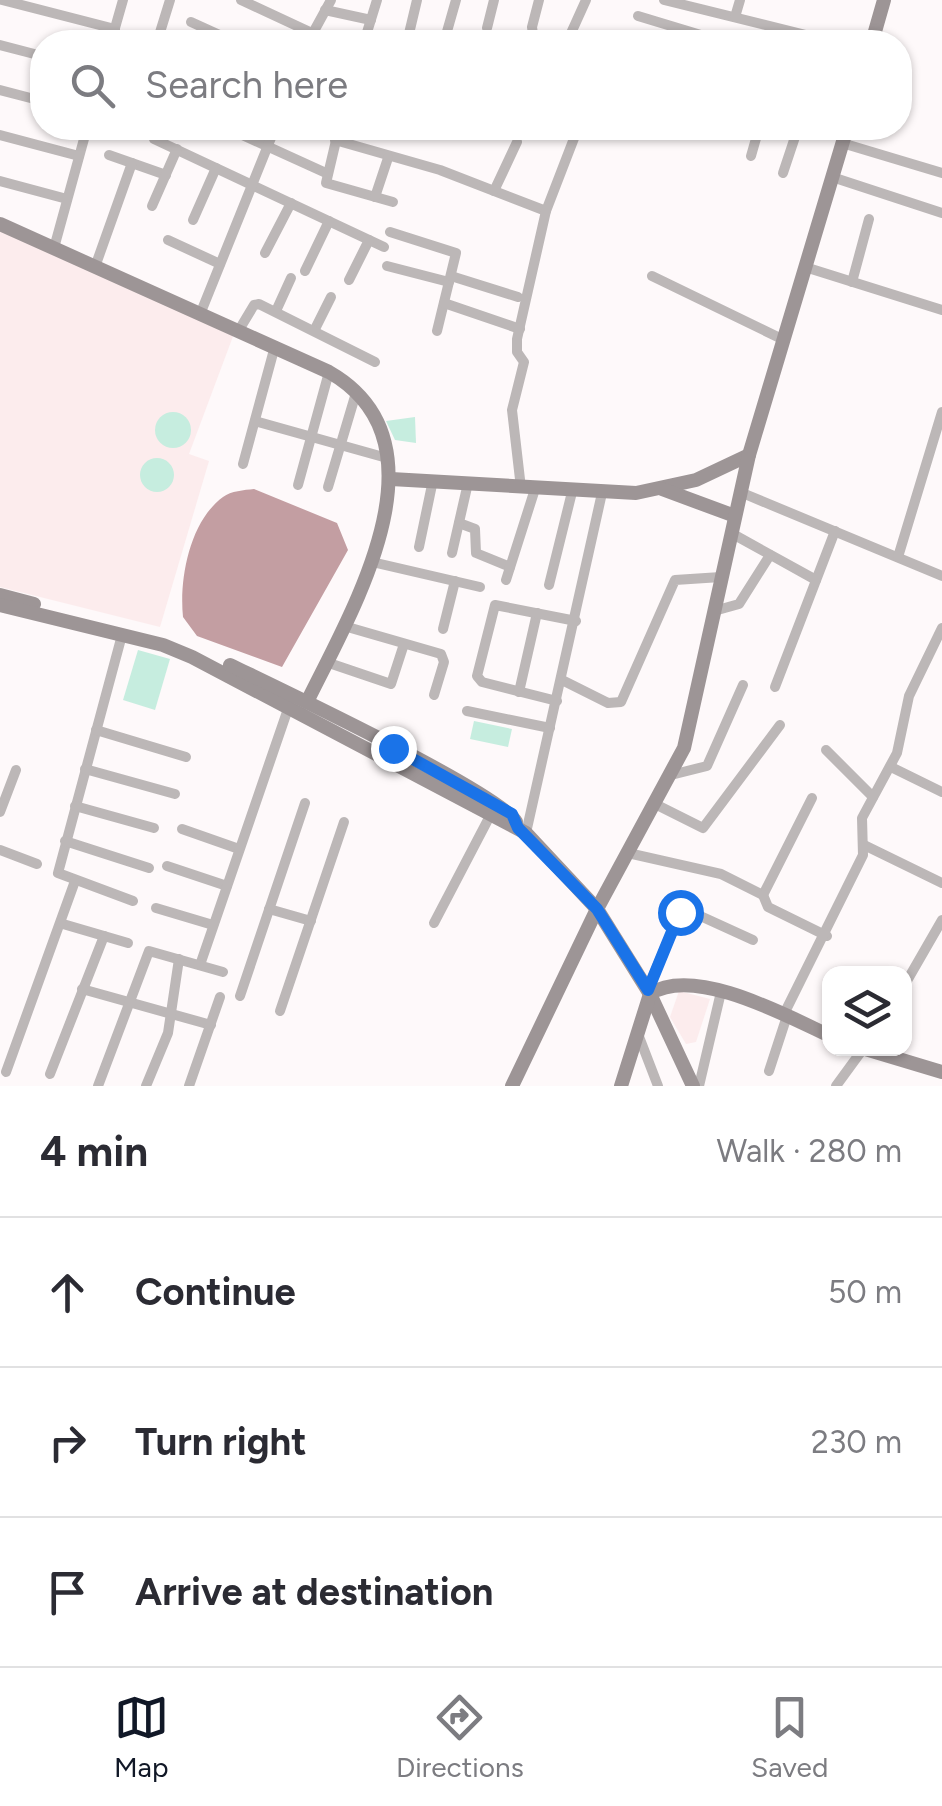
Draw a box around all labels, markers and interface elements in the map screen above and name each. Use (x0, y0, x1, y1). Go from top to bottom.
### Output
search box (30, 30, 912, 140)
icon: search (65, 58, 120, 113)
text: Search here (145, 62, 348, 108)
route end (371, 726, 417, 772)
route start (658, 890, 704, 936)
map controls (822, 966, 912, 1056)
button: layers (822, 966, 912, 1056)
text: 4 min (40, 1126, 148, 1177)
text: Walk · 280 m (717, 1132, 902, 1170)
icon: ahead (40, 1265, 95, 1320)
text: Continue (135, 1269, 296, 1315)
text: 50 m (828, 1273, 902, 1311)
icon: right (40, 1415, 95, 1470)
text: Turn right (135, 1419, 307, 1465)
text: 230 m (811, 1423, 902, 1461)
icon: arrive (40, 1565, 95, 1620)
text: Arrive at destination (135, 1569, 493, 1615)
tab: Map (114, 1690, 169, 1784)
tab: Directions (396, 1690, 524, 1784)
tab: Saved (751, 1690, 828, 1784)

